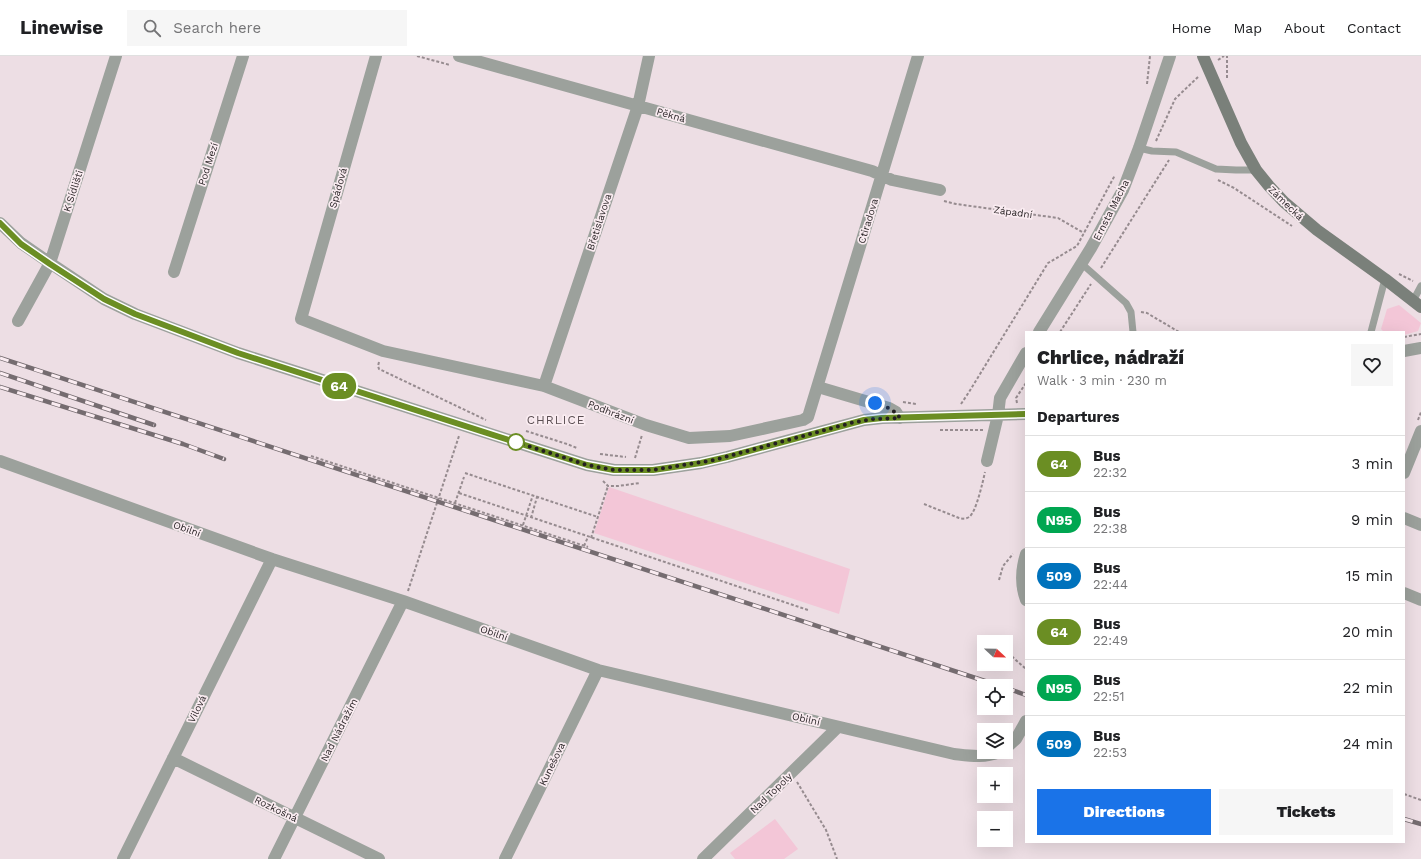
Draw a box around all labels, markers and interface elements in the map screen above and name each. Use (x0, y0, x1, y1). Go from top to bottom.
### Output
search box (127, 10, 407, 46)
text: Linewise (20, 16, 103, 39)
icon: search (141, 17, 163, 39)
text: Search here (173, 19, 261, 37)
text: Home (1171, 20, 1211, 36)
text: Map (1233, 20, 1262, 36)
text: About (1284, 20, 1325, 36)
text: Contact (1347, 20, 1401, 36)
street label: Pěkná (655, 106, 687, 124)
street label: Pod Mezí (196, 141, 220, 187)
street label: Spádová (327, 166, 349, 209)
street label: K Sídlišti (61, 169, 85, 213)
street label: Ernsta Macha (1091, 178, 1131, 242)
street label: Zámecká (1266, 184, 1306, 223)
street label: Břetislavova (585, 192, 613, 252)
street label: Ctiradova (856, 197, 880, 245)
street label: Západní (993, 204, 1033, 220)
button: heart (1351, 344, 1393, 386)
text: Chrlice, nádraží (1037, 346, 1184, 369)
line badge: 64 (321, 373, 357, 399)
text: Walk · 3 min · 230 m (1037, 373, 1167, 388)
text: 64 (330, 378, 348, 394)
your location (865, 393, 885, 413)
street label: Podhrázní (586, 398, 636, 426)
text: Departures (1037, 408, 1120, 426)
district label: CHRLICE (527, 413, 585, 427)
unlabelled marker (507, 433, 525, 451)
text: Bus (1093, 447, 1121, 465)
text: 3 min (1352, 455, 1393, 473)
text: 64 (1050, 456, 1068, 472)
text: 22:32 (1093, 465, 1127, 480)
text: Bus (1093, 503, 1121, 521)
text: 9 min (1351, 511, 1393, 529)
text: N95 (1045, 512, 1073, 528)
street label: Obilní (172, 519, 202, 539)
text: 22:38 (1093, 521, 1128, 536)
text: Bus (1093, 559, 1121, 577)
text: 15 min (1346, 567, 1393, 585)
text: 509 (1046, 568, 1072, 584)
text: 22:44 (1093, 577, 1128, 592)
text: Bus (1093, 615, 1121, 633)
street label: Obilní (479, 623, 509, 643)
text: 20 min (1342, 623, 1393, 641)
text: 64 (1050, 624, 1068, 640)
text: 22:49 (1093, 633, 1128, 648)
north arrow (977, 635, 1013, 671)
map controls (977, 635, 1013, 847)
text: Bus (1093, 671, 1121, 689)
button: locate (977, 679, 1013, 715)
text: 22 min (1343, 679, 1393, 697)
text: N95 (1045, 680, 1073, 696)
text: 22:51 (1093, 689, 1125, 704)
street label: Vilová (186, 693, 208, 724)
street label: Nad Nádražím (318, 697, 360, 763)
street label: Obilní (791, 710, 821, 728)
button: layers (977, 723, 1013, 759)
text: Bus (1093, 727, 1121, 745)
text: 24 min (1343, 735, 1393, 753)
text: 509 (1046, 736, 1072, 752)
street label: Kunešova (537, 740, 567, 787)
text: 22:53 (1093, 745, 1127, 760)
button: + (977, 767, 1013, 803)
street label: Nad Topoly (748, 770, 795, 816)
button: Directions (1037, 789, 1211, 835)
button: Tickets (1219, 789, 1393, 835)
street label: Rozkošná (253, 794, 300, 824)
button: − (977, 811, 1013, 847)

